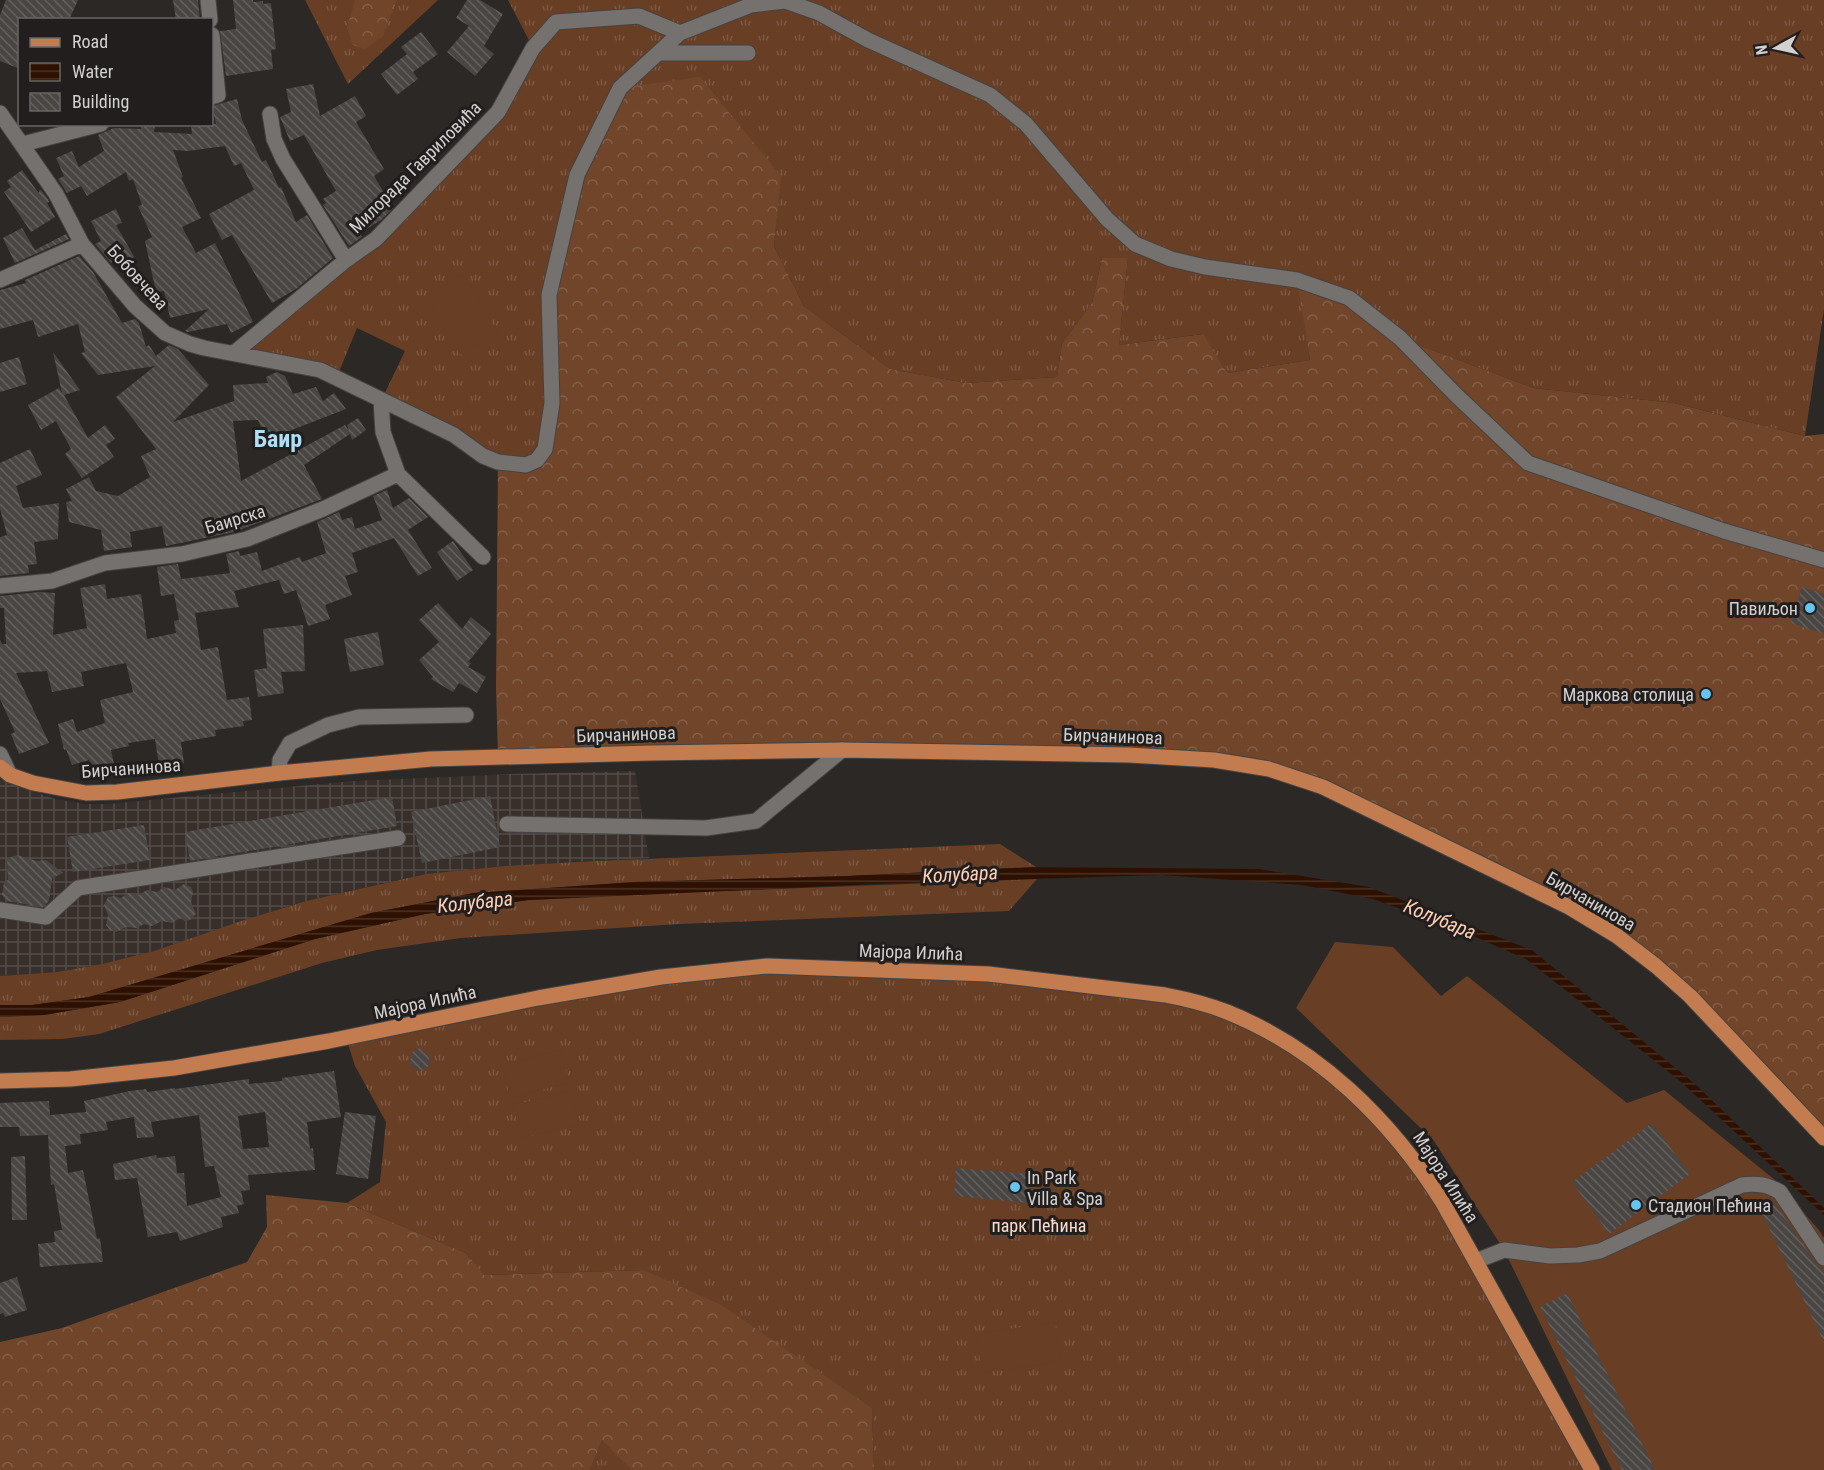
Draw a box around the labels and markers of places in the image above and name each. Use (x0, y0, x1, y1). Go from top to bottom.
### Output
place label: Павиљон (1729, 598, 1798, 619)
marker: Павиљон (1803, 601, 1817, 615)
place label: Маркова столица (1563, 684, 1694, 705)
marker: Маркова столица (1699, 687, 1713, 701)
place label: In Park Villa & Spa (1027, 1167, 1103, 1209)
marker: In Park Villa & Spa (1008, 1180, 1022, 1194)
place label: Стадион Пећина (1648, 1195, 1771, 1216)
marker: Стадион Пећина (1629, 1198, 1643, 1212)

